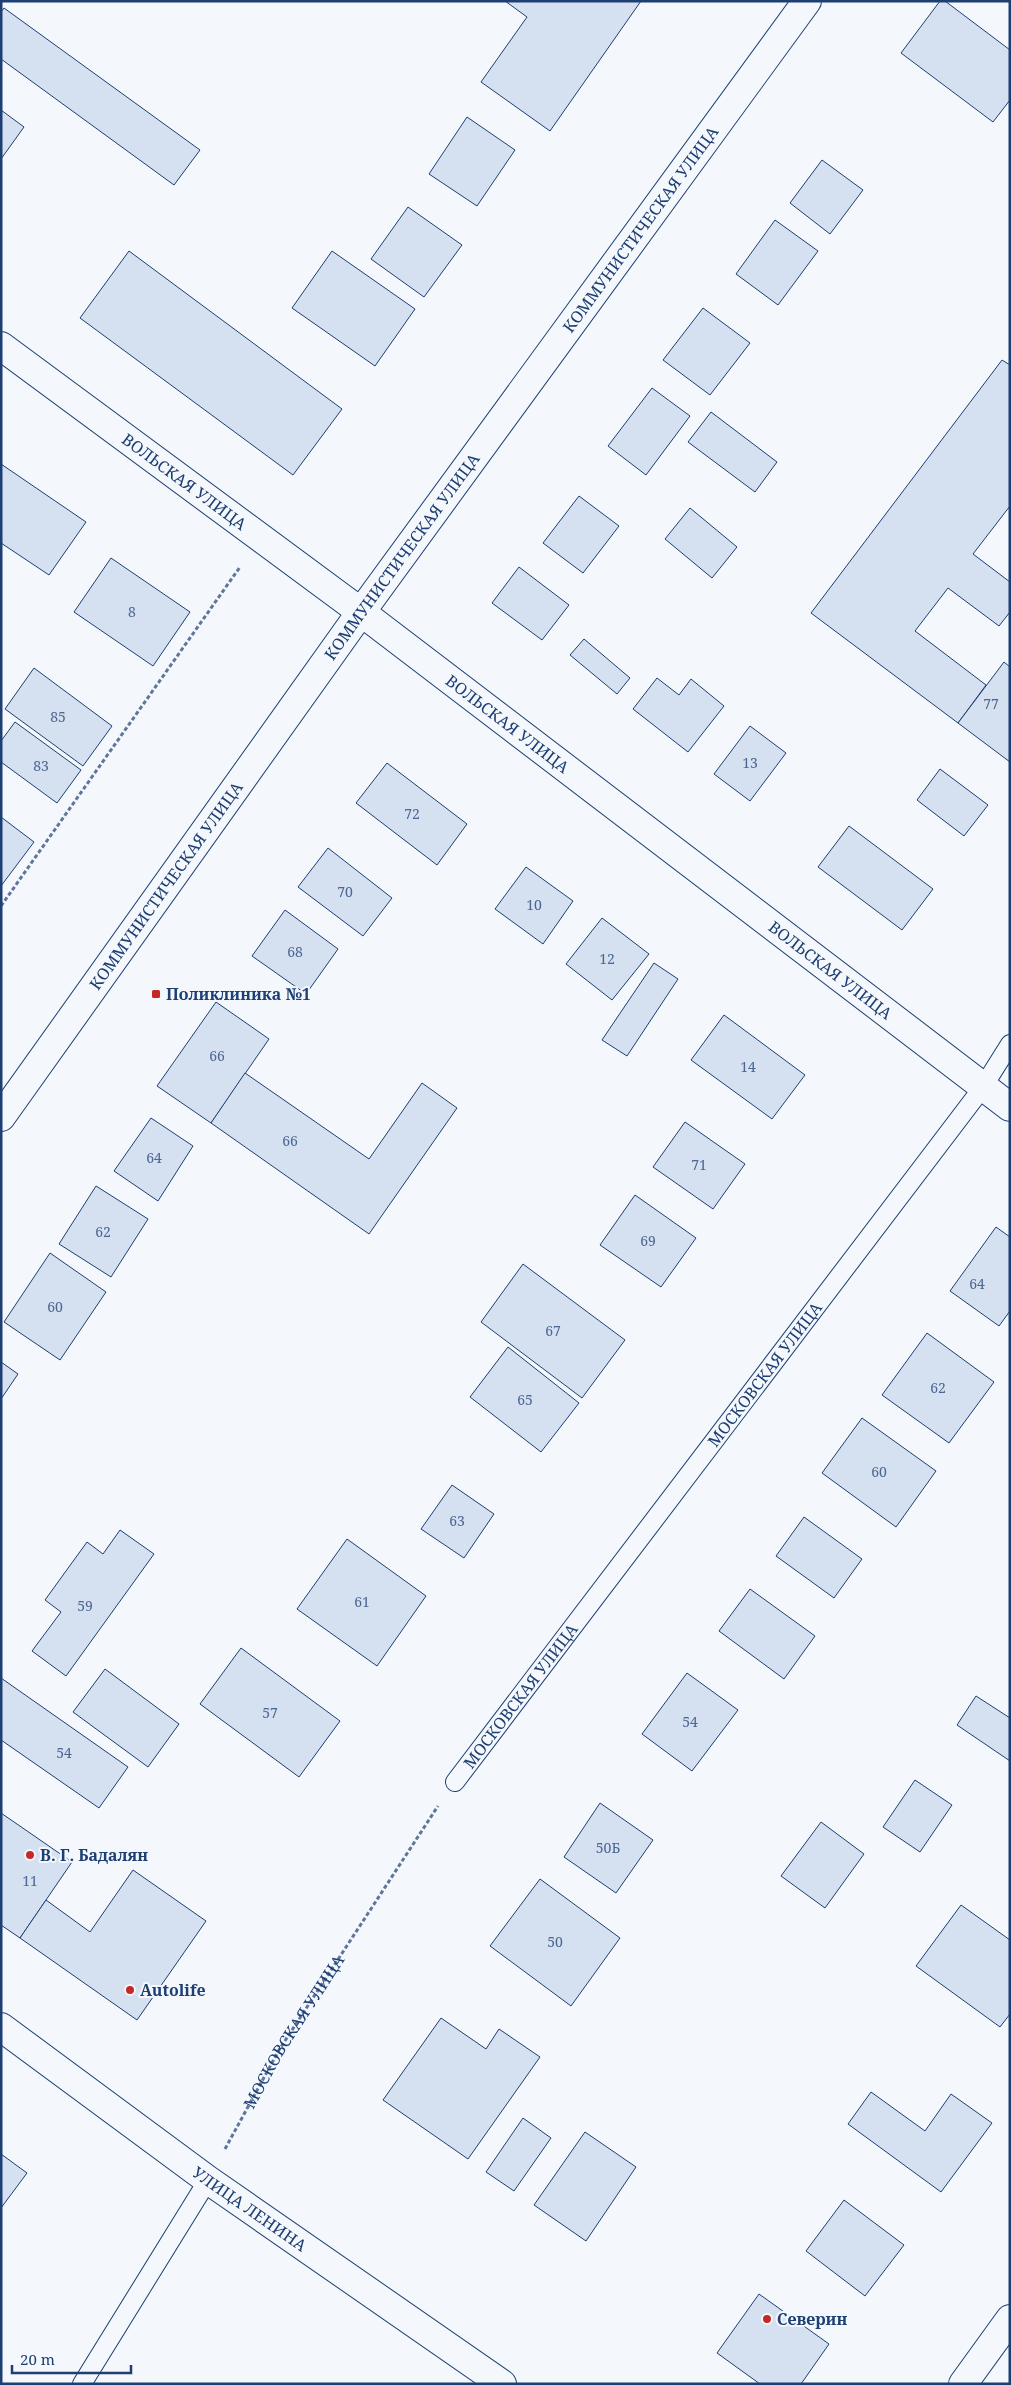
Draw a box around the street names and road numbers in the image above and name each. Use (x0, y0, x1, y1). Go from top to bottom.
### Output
street label: КОММУНИСТИЧЕСКАЯ УЛИЦА (558, 121, 724, 337)
street label: ВОЛЬСКАЯ УЛИЦА (118, 428, 252, 535)
street label: КОММУНИСТИЧЕСКАЯ УЛИЦА (319, 448, 485, 664)
street label: ВОЛЬСКАЯ УЛИЦА (441, 670, 574, 778)
street label: КОММУНИСТИЧЕСКАЯ УЛИЦА (84, 777, 248, 994)
street label: ВОЛЬСКАЯ УЛИЦА (764, 916, 897, 1025)
street label: МОСКОВСКАЯ УЛИЦА (703, 1297, 827, 1451)
street label: МОСКОВСКАЯ УЛИЦА (458, 1618, 583, 1773)
street label: МОСКОВСКАЯ УЛИЦА (238, 1950, 349, 2112)
street label: УЛИЦА ЛЕНИНА (188, 2161, 312, 2257)

